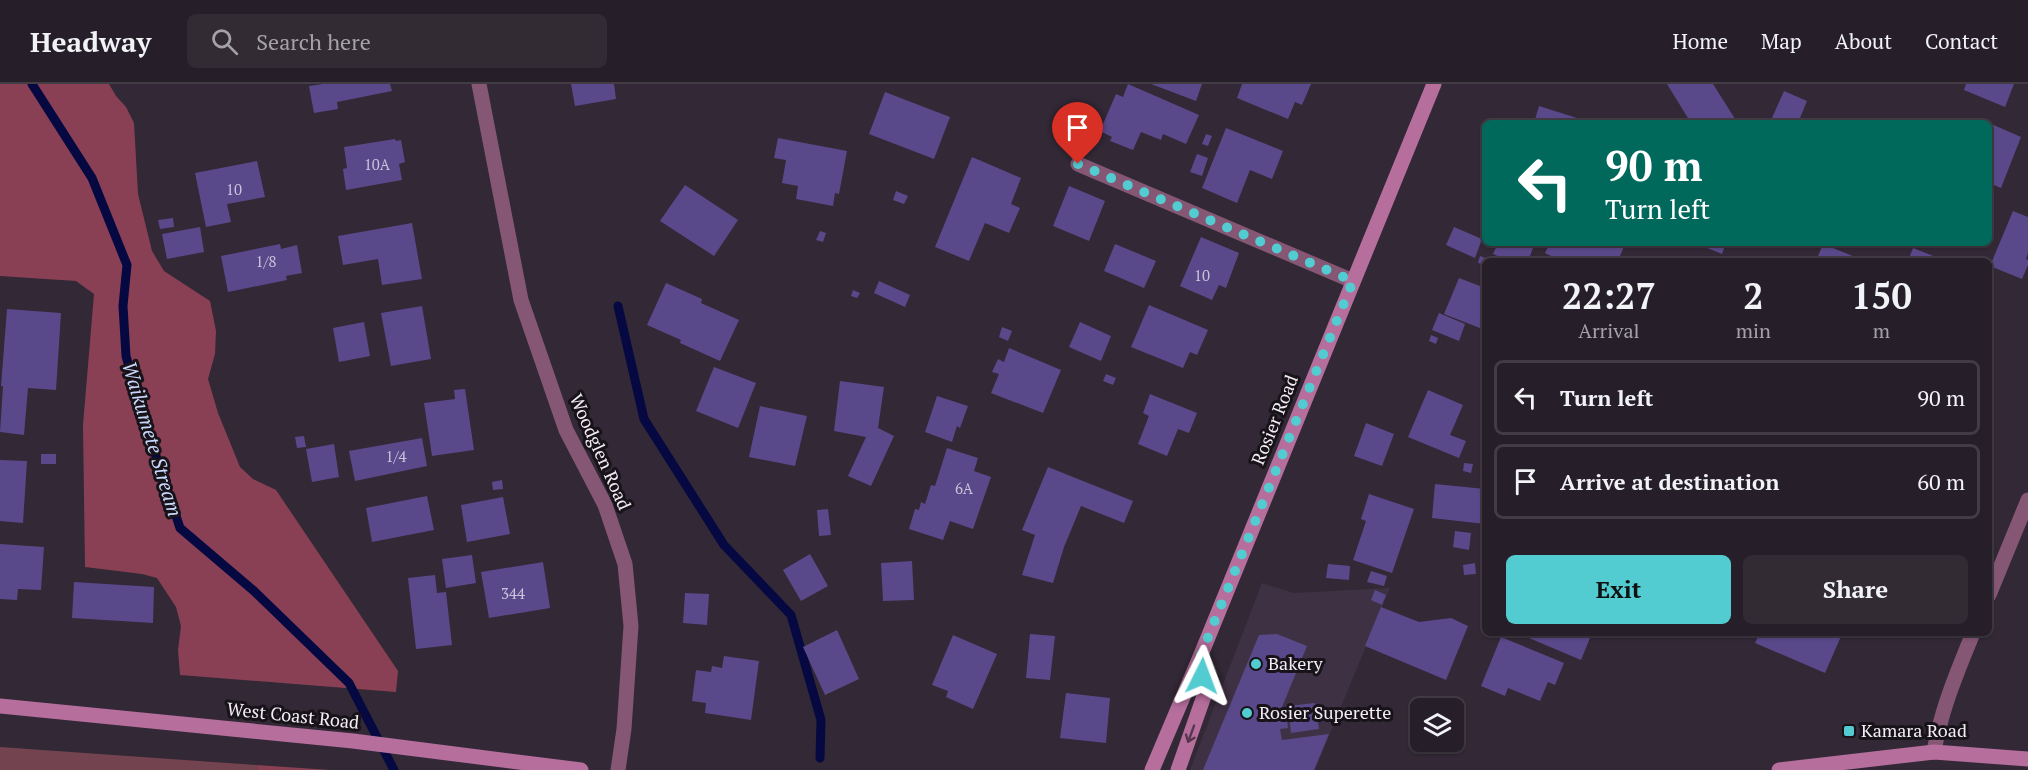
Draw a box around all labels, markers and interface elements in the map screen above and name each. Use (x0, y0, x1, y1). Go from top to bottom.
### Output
search box (187, 14, 607, 68)
text: Headway (30, 23, 151, 60)
icon: search (208, 25, 241, 58)
text: Search here (256, 27, 371, 56)
text: Home (1672, 27, 1728, 55)
text: Map (1761, 27, 1802, 55)
text: About (1835, 27, 1892, 55)
text: Contact (1925, 27, 1998, 55)
pin (1052, 102, 1103, 164)
icon: arrive (1061, 111, 1094, 144)
text: 90 m (1605, 137, 1703, 193)
icon: left (1506, 144, 1584, 222)
house number: 10A (364, 154, 391, 174)
house number: 10 (226, 179, 242, 199)
text: Turn left (1605, 191, 1710, 227)
house number: 1/8 (255, 251, 277, 271)
house number: 10 (1194, 265, 1210, 285)
text: 22:27 (1562, 272, 1656, 319)
text: 2 (1743, 272, 1764, 319)
text: 150 (1851, 272, 1912, 319)
text: Arrival (1578, 317, 1640, 344)
text: min (1736, 317, 1771, 344)
text: m (1873, 317, 1890, 344)
water label: Waikumete Stream (116, 358, 189, 520)
street label: Rosier Road (1245, 371, 1303, 468)
icon: left (1509, 381, 1542, 414)
text: Turn left (1560, 383, 1653, 412)
text: 90 m (1917, 383, 1965, 412)
street label: Woodglen Road (565, 390, 637, 513)
house number: 1/4 (385, 446, 407, 466)
icon: arrive (1509, 465, 1542, 498)
text: Arrive at destination (1560, 467, 1779, 496)
text: 60 m (1917, 467, 1965, 496)
house number: 6A (955, 478, 974, 498)
button: Exit (1506, 555, 1731, 624)
button: Share (1743, 555, 1968, 624)
house number: 344 (501, 583, 525, 603)
position arrow (1170, 644, 1234, 708)
place label: Bakery (1268, 651, 1324, 675)
marker: Bakery (1249, 657, 1263, 671)
street label: West Coast Road (226, 696, 360, 734)
map controls (1410, 698, 1464, 752)
button: layers (1410, 698, 1464, 752)
place label: Rosier Superette (1259, 700, 1391, 724)
marker: Rosier Superette (1240, 706, 1254, 720)
place label: Kamara Road (1861, 718, 1967, 742)
one-way arrow (1184, 724, 1195, 742)
marker: Kamara Road (1842, 724, 1856, 738)

